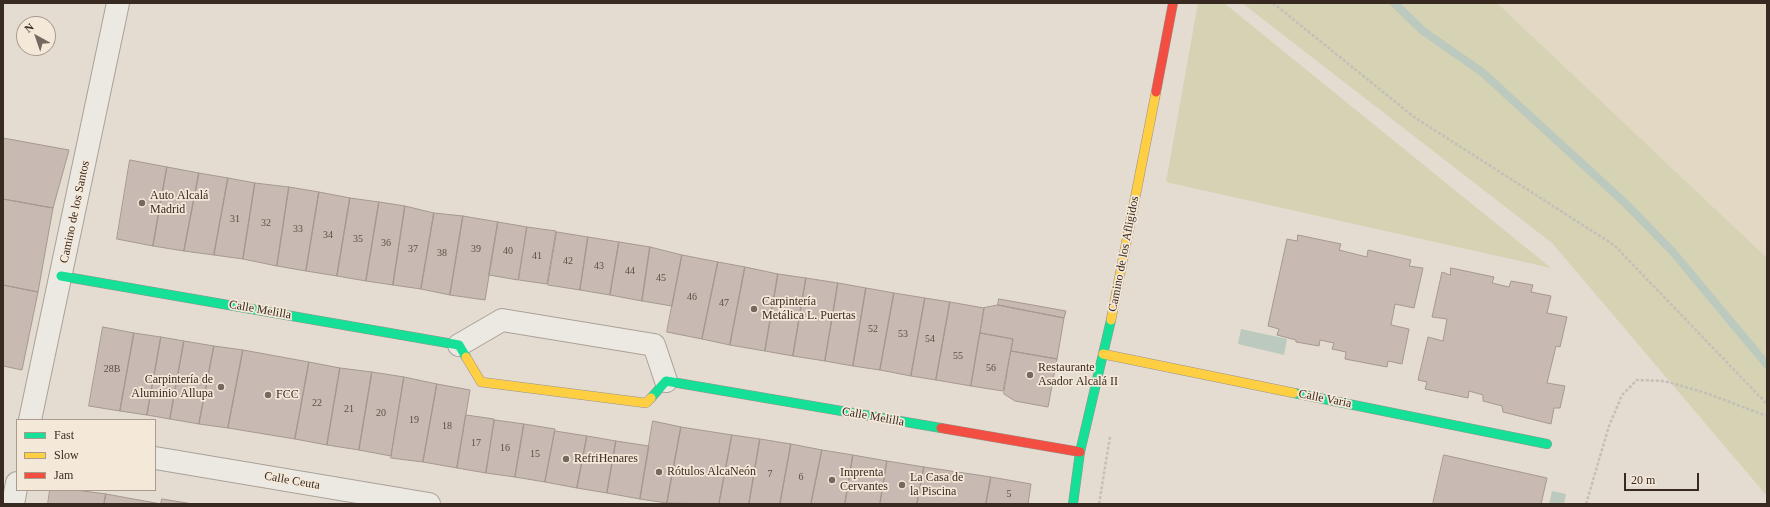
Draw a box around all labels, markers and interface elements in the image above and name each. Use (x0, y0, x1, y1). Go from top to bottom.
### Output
north arrow (16, 16, 56, 56)
text: N (22, 20, 36, 35)
street label: Camino de los Santos (57, 159, 93, 265)
place label: Auto Alcalá Madrid (150, 189, 208, 217)
street label: Camino de los Afligidos (1106, 195, 1142, 313)
marker: Auto Alcalá Madrid (137, 198, 147, 208)
house number: 31 (230, 213, 240, 225)
house number: 32 (261, 217, 271, 229)
house number: 33 (293, 223, 303, 235)
house number: 34 (323, 229, 333, 241)
house number: 35 (353, 233, 363, 245)
house number: 36 (381, 237, 391, 249)
house number: 37 (408, 243, 418, 255)
house number: 39 (471, 243, 481, 255)
house number: 40 (503, 245, 513, 257)
house number: 38 (437, 247, 447, 259)
house number: 41 (532, 250, 542, 262)
house number: 42 (563, 255, 573, 267)
house number: 43 (594, 260, 604, 272)
house number: 44 (625, 265, 635, 277)
house number: 45 (656, 272, 666, 284)
house number: 46 (687, 291, 697, 303)
place label: Carpintería Metálica L. Puertas (762, 295, 856, 323)
street label: Calle Melilla (228, 297, 292, 323)
house number: 47 (719, 297, 729, 309)
marker: Carpintería Metálica L. Puertas (749, 304, 759, 314)
house number: 52 (868, 323, 878, 335)
house number: 53 (898, 328, 908, 340)
house number: 54 (925, 333, 935, 345)
house number: 55 (953, 350, 963, 362)
place label: Restaurante Asador Alcalá II (1038, 361, 1118, 389)
house number: 56 (986, 362, 996, 374)
house number: 28B (104, 363, 120, 375)
marker: Restaurante Asador Alcalá II (1025, 370, 1035, 380)
place label: Carpintería de Aluminio Allupa (131, 373, 213, 401)
marker: Carpintería de Aluminio Allupa (216, 382, 226, 392)
street label: Calle Varia (1297, 387, 1353, 411)
place label: FCC (276, 388, 299, 402)
marker: FCC (263, 390, 273, 400)
house number: 22 (312, 397, 322, 409)
house number: 21 (344, 403, 354, 415)
street label: Calle Melilla (841, 404, 905, 430)
house number: 20 (376, 407, 386, 419)
house number: 19 (409, 414, 419, 426)
legend (16, 419, 156, 491)
house number: 18 (442, 420, 452, 432)
text: Fast (54, 428, 74, 442)
house number: 17 (471, 437, 481, 449)
house number: 16 (500, 442, 510, 454)
text: Slow (54, 448, 79, 462)
house number: 15 (530, 448, 540, 460)
place label: RefriHenares (574, 452, 638, 466)
marker: RefriHenares (561, 454, 571, 464)
place label: Rótulos AlcaNeón (667, 465, 756, 479)
scale bar (1626, 465, 1701, 491)
place label: Imprenta Cervantes (840, 466, 888, 494)
marker: Rótulos AlcaNeón (654, 467, 664, 477)
text: Jam (54, 468, 73, 482)
house number: 7 (768, 468, 772, 480)
street label: Calle Ceuta (263, 469, 321, 493)
house number: 6 (798, 471, 804, 483)
place label: La Casa de la Piscina (910, 471, 963, 499)
text: 20 m (1631, 473, 1655, 487)
marker: Imprenta Cervantes (827, 475, 837, 485)
marker: La Casa de la Piscina (897, 480, 907, 490)
house number: 5 (1006, 488, 1012, 500)

